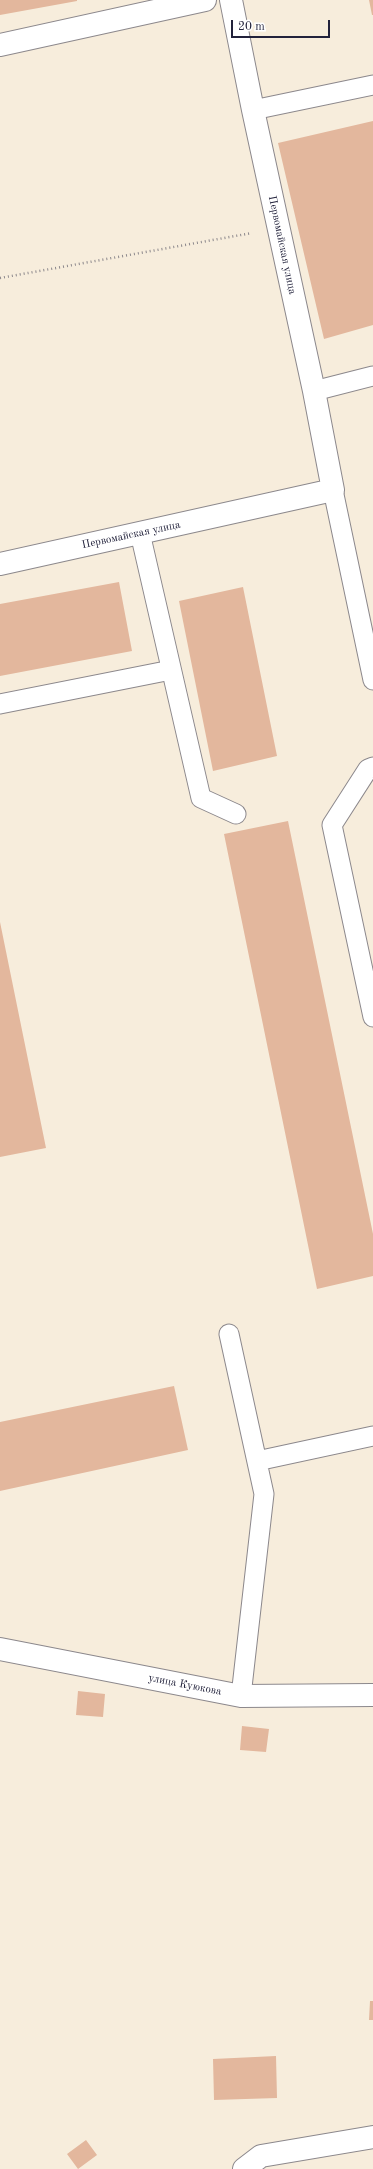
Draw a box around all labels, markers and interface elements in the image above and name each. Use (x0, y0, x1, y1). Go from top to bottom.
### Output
scale bar (233, 12, 332, 38)
text: 20 m (238, 21, 265, 33)
street label: Первомайская улица (265, 194, 299, 296)
street label: Первомайская улица (80, 518, 182, 552)
street label: улица Куюкова (147, 1671, 223, 1699)

